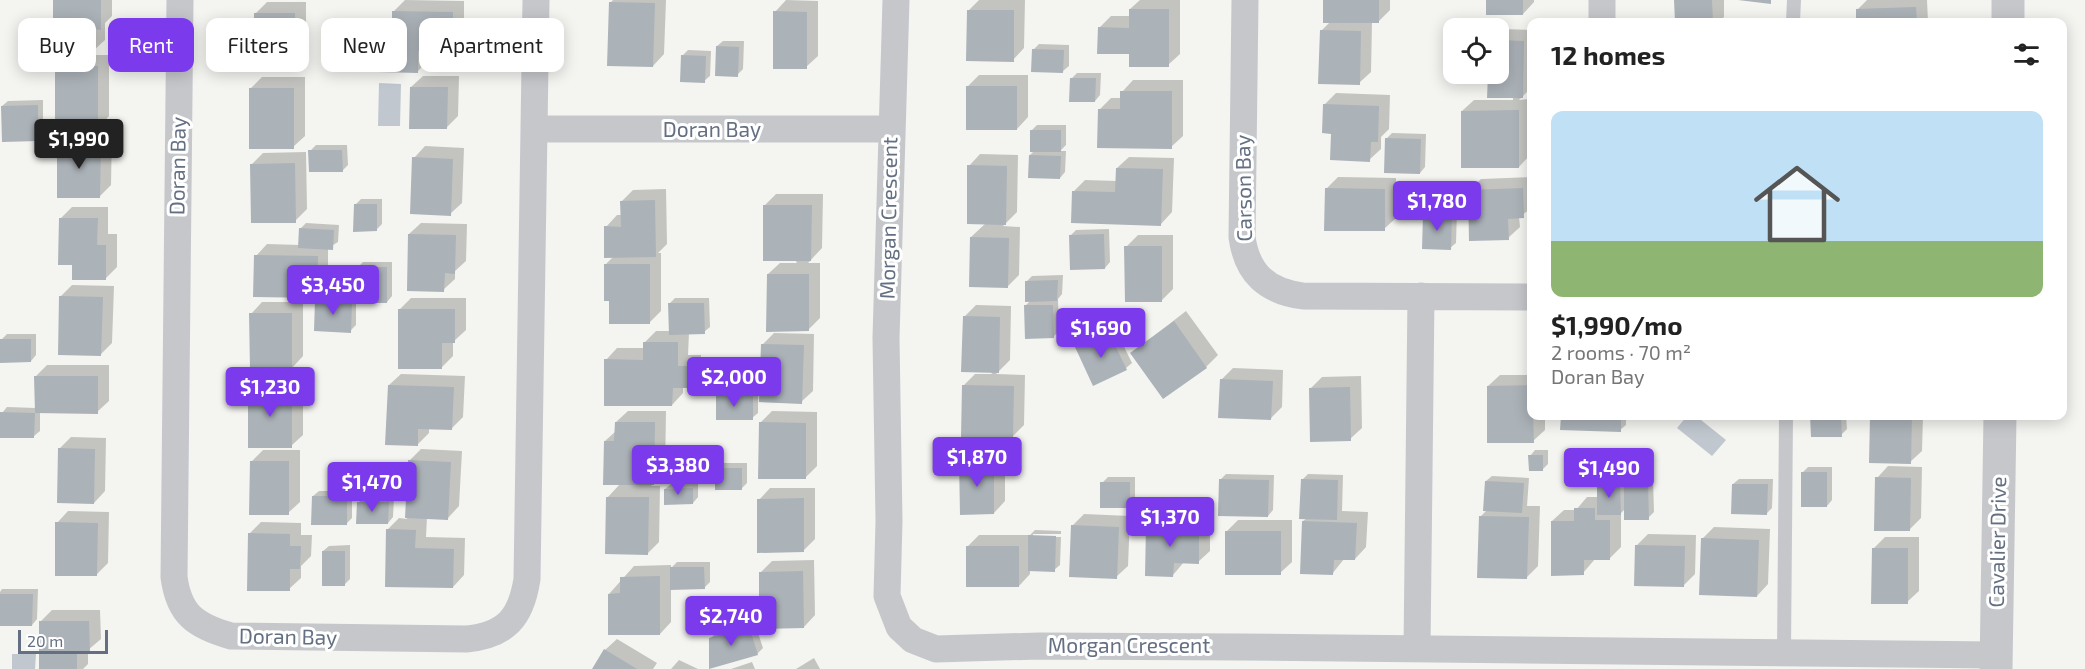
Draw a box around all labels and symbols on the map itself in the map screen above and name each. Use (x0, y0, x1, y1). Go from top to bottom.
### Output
street label: Doran Bay (663, 116, 761, 141)
street label: Doran Bay (163, 117, 190, 215)
pin: $1,990 (30, 119, 128, 170)
street label: Carson Bay (1229, 134, 1256, 242)
street label: Morgan Crescent (874, 137, 901, 299)
pin: $1,780 (1388, 181, 1486, 232)
pin: $3,450 (284, 265, 382, 316)
pin: $1,690 (1052, 308, 1150, 359)
pin: $2,000 (685, 357, 783, 408)
pin: $1,230 (221, 367, 319, 418)
pin: $1,870 (928, 437, 1026, 488)
pin: $3,380 (629, 445, 727, 496)
pin: $1,490 (1560, 448, 1658, 499)
pin: $1,470 (323, 462, 421, 513)
street label: Cavalier Drive (1983, 476, 2010, 608)
pin: $1,370 (1121, 497, 1219, 548)
pin: $2,740 (682, 596, 780, 647)
street label: Doran Bay (239, 622, 337, 649)
scale bar (18, 627, 108, 654)
street label: Morgan Crescent (1048, 632, 1210, 657)

